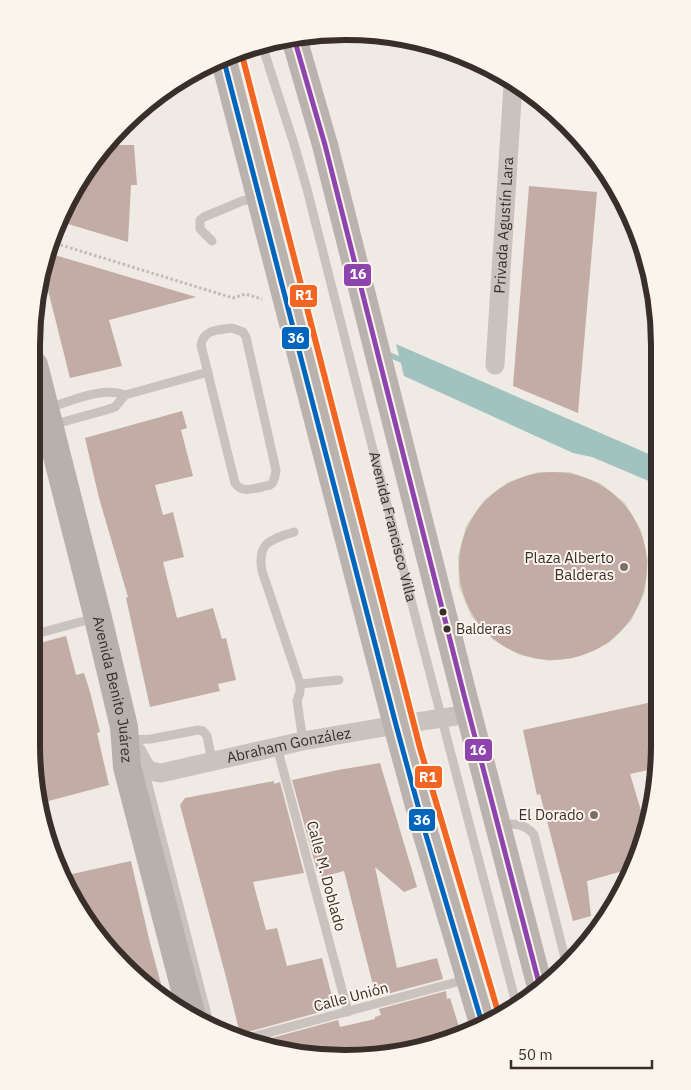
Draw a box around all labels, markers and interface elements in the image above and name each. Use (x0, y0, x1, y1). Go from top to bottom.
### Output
street label: Privada Agustín Lara (490, 156, 517, 294)
line badge: 16 (343, 263, 372, 287)
text: 16 (350, 265, 366, 283)
line badge: R1 (289, 284, 318, 308)
text: R1 (295, 286, 314, 304)
line badge: 36 (281, 326, 310, 350)
text: 36 (288, 329, 304, 347)
street label: Avenida Francisco Villa (365, 449, 421, 604)
place label: Plaza Alberto Balderas (525, 548, 614, 584)
marker: Plaza Alberto Balderas (618, 561, 630, 573)
unlabelled marker (438, 607, 448, 617)
street label: Avenida Benito Juárez (89, 614, 137, 763)
place label: Balderas (456, 620, 512, 638)
marker: Balderas (442, 624, 452, 634)
street label: Abraham González (225, 723, 352, 767)
line badge: 16 (464, 738, 493, 762)
text: 16 (470, 741, 486, 759)
line badge: R1 (414, 765, 443, 789)
text: R1 (419, 768, 438, 786)
place label: El Dorado (519, 805, 584, 824)
line badge: 36 (408, 808, 436, 832)
marker: El Dorado (588, 809, 600, 821)
text: 36 (414, 811, 430, 829)
street label: Calle M. Doblado (303, 819, 350, 933)
street label: Calle Unión (311, 977, 390, 1016)
scale bar (511, 1038, 652, 1070)
text: 50 m (518, 1045, 553, 1064)

